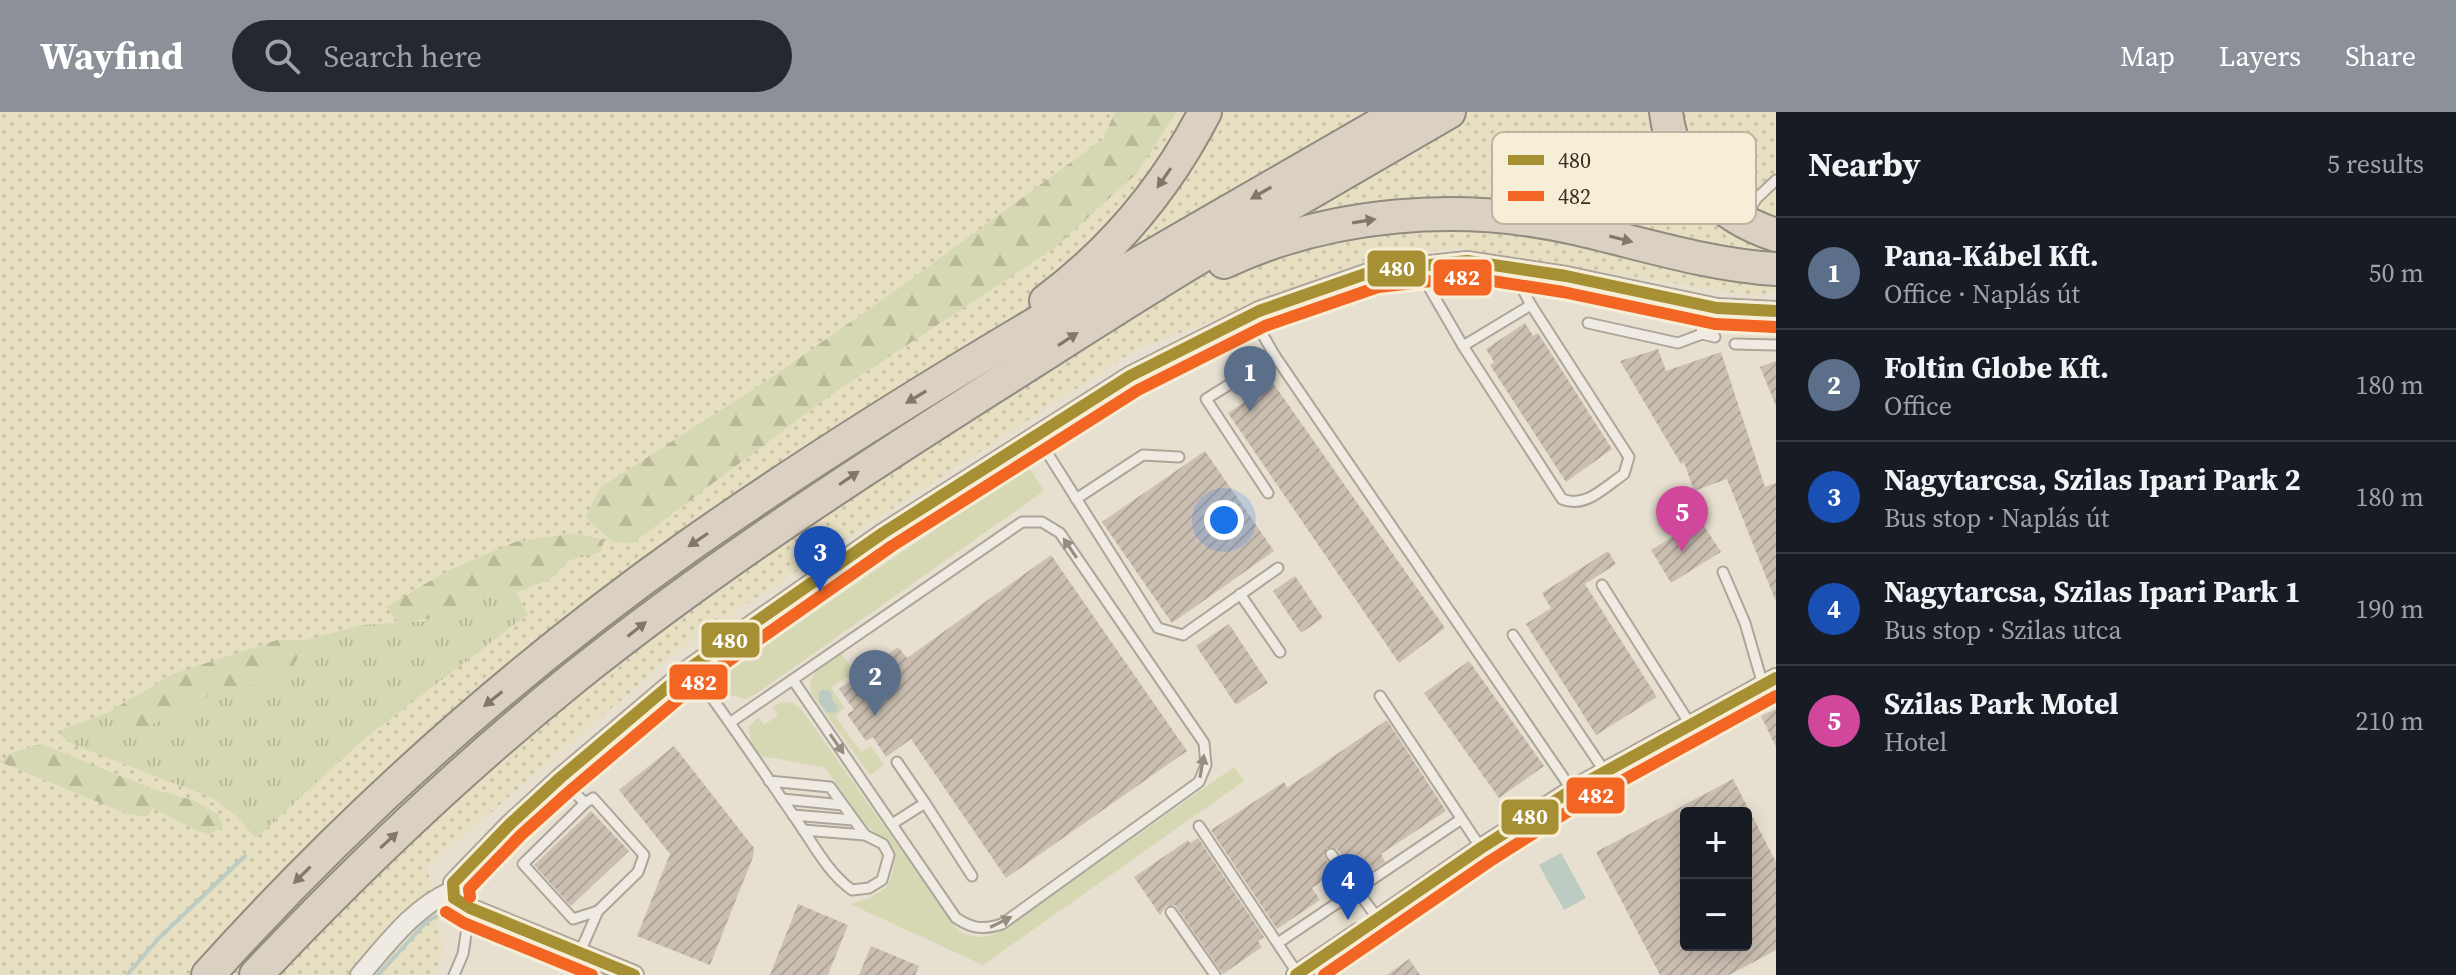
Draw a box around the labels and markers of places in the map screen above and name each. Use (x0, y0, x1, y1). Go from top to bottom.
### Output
pin: 1 (1224, 346, 1276, 412)
pin: 5 (1656, 486, 1708, 552)
pin: 3 (794, 526, 846, 592)
pin: 2 (849, 650, 901, 716)
pin: 4 (1322, 854, 1374, 920)

